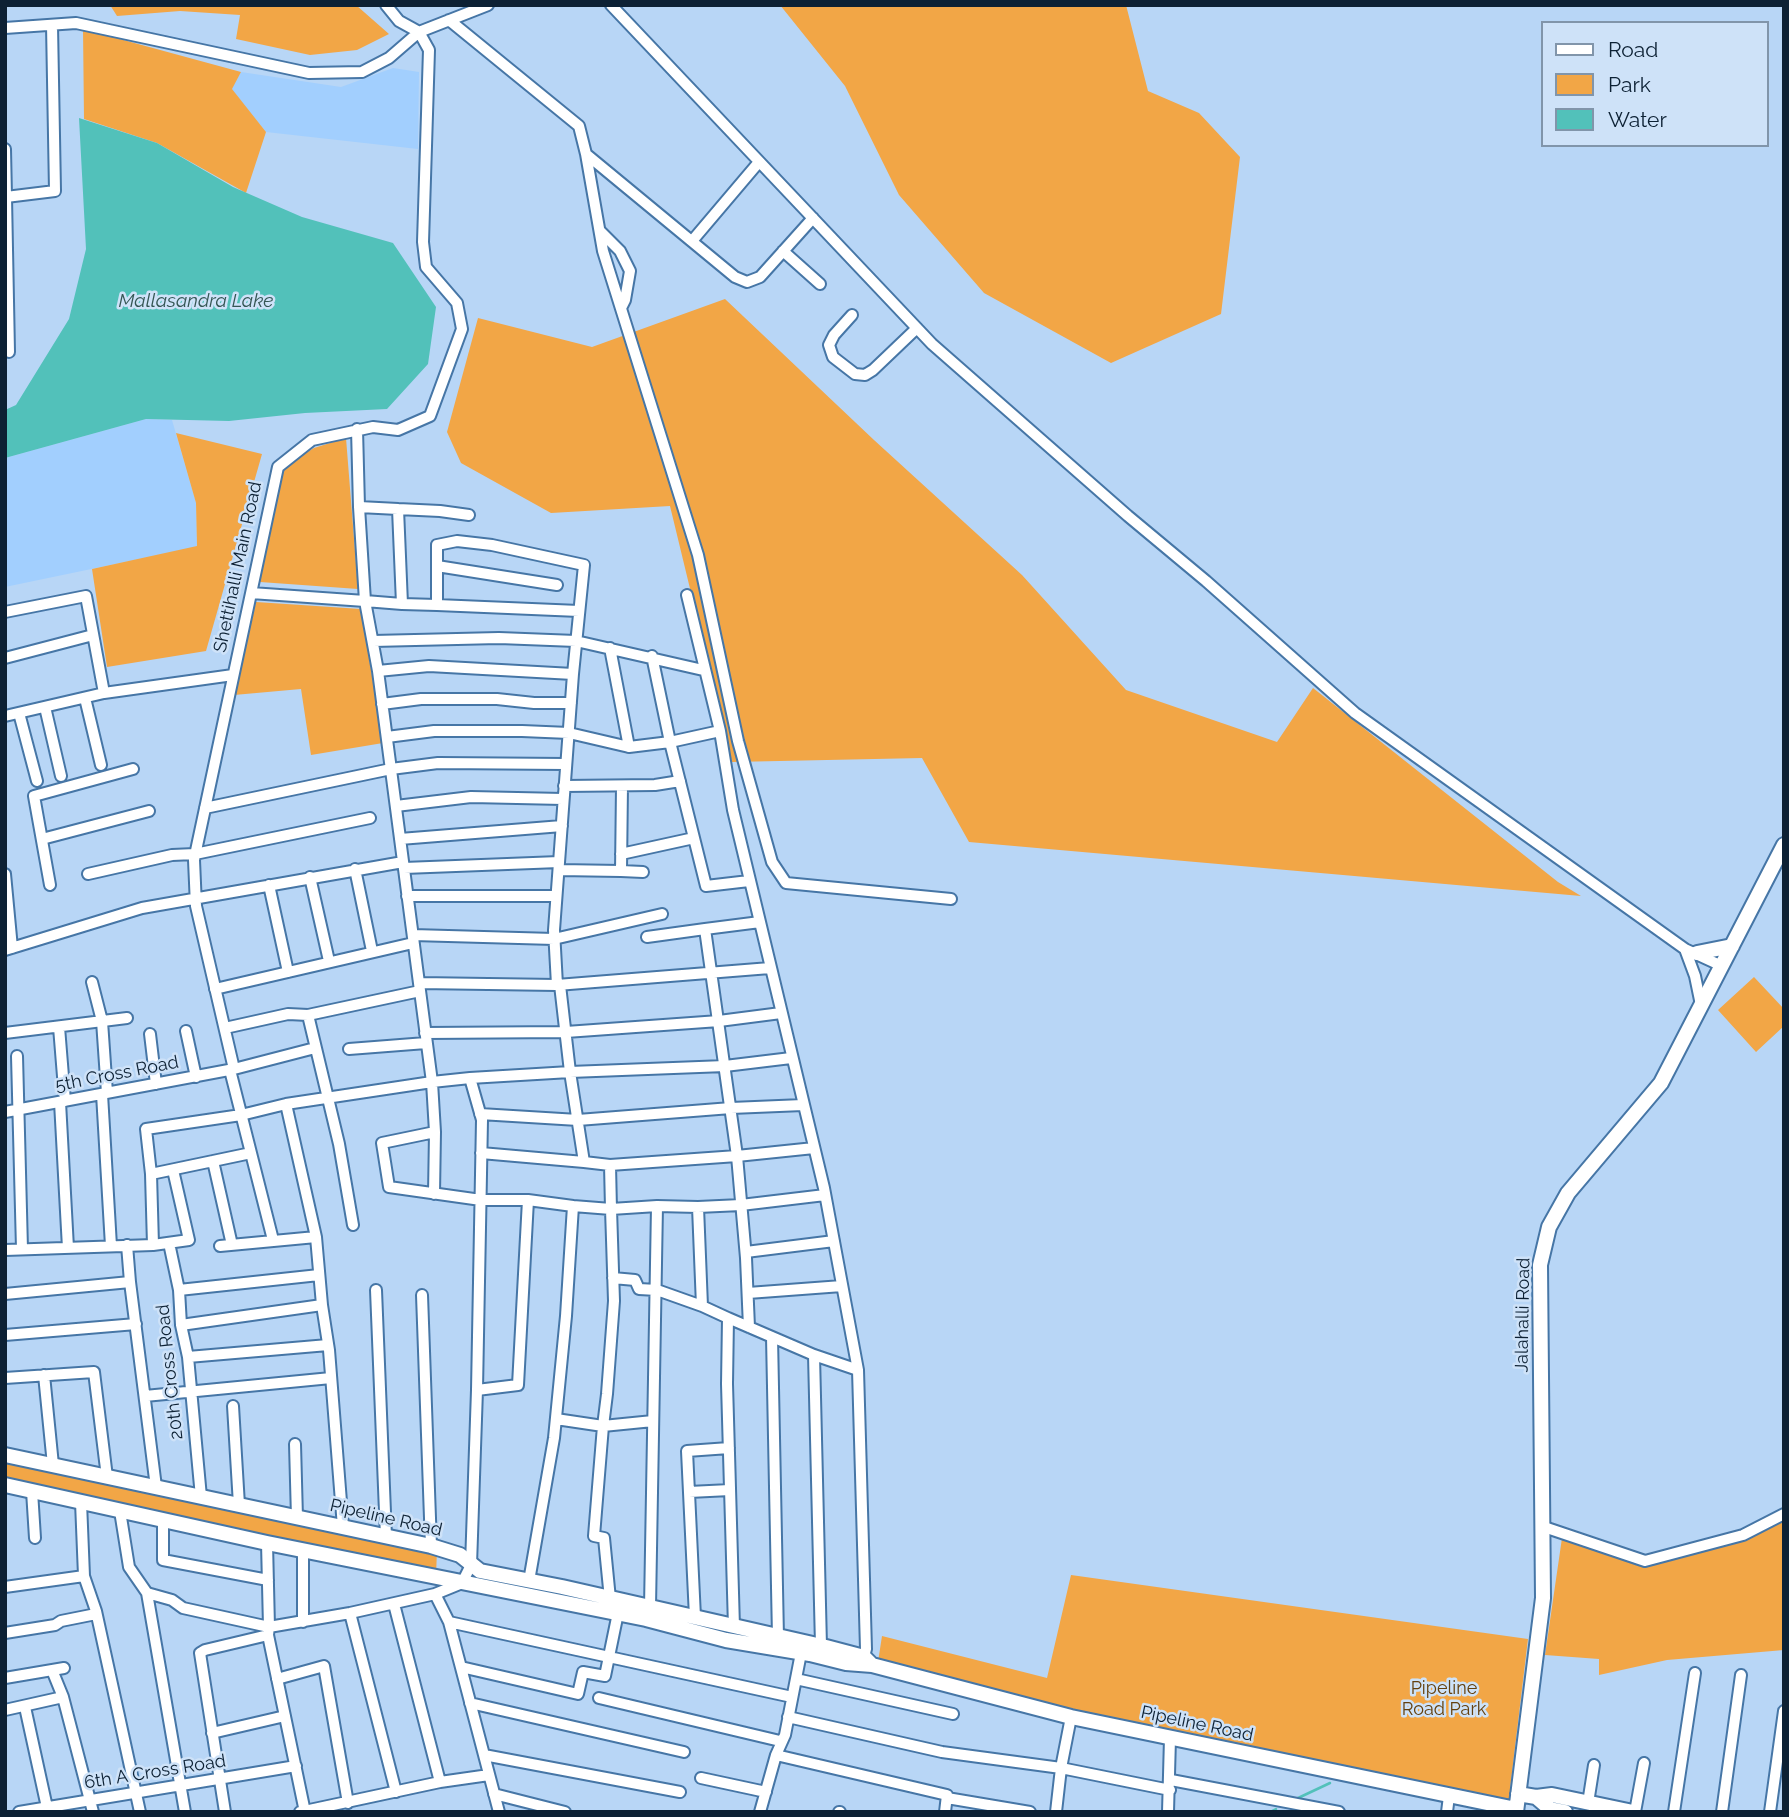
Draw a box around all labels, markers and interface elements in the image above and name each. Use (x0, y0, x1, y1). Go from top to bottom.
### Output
legend (1540, 21, 1768, 147)
text: Road (1608, 37, 1658, 62)
text: Park (1608, 72, 1651, 97)
text: Water (1608, 107, 1667, 132)
water label: Mallasandra Lake (119, 290, 273, 312)
street label: Shettihalli Main Road (209, 480, 267, 654)
street label: 5th Cross Road (54, 1051, 180, 1097)
street label: Jalahalli Road (1511, 1257, 1535, 1373)
street label: 20th Cross Road (152, 1303, 188, 1441)
street label: Pipeline Road (328, 1495, 444, 1541)
park label: Pipeline Road Park (1402, 1678, 1486, 1720)
street label: Pipeline Road (1139, 1702, 1255, 1746)
street label: 6th A Cross Road (83, 1750, 227, 1794)

